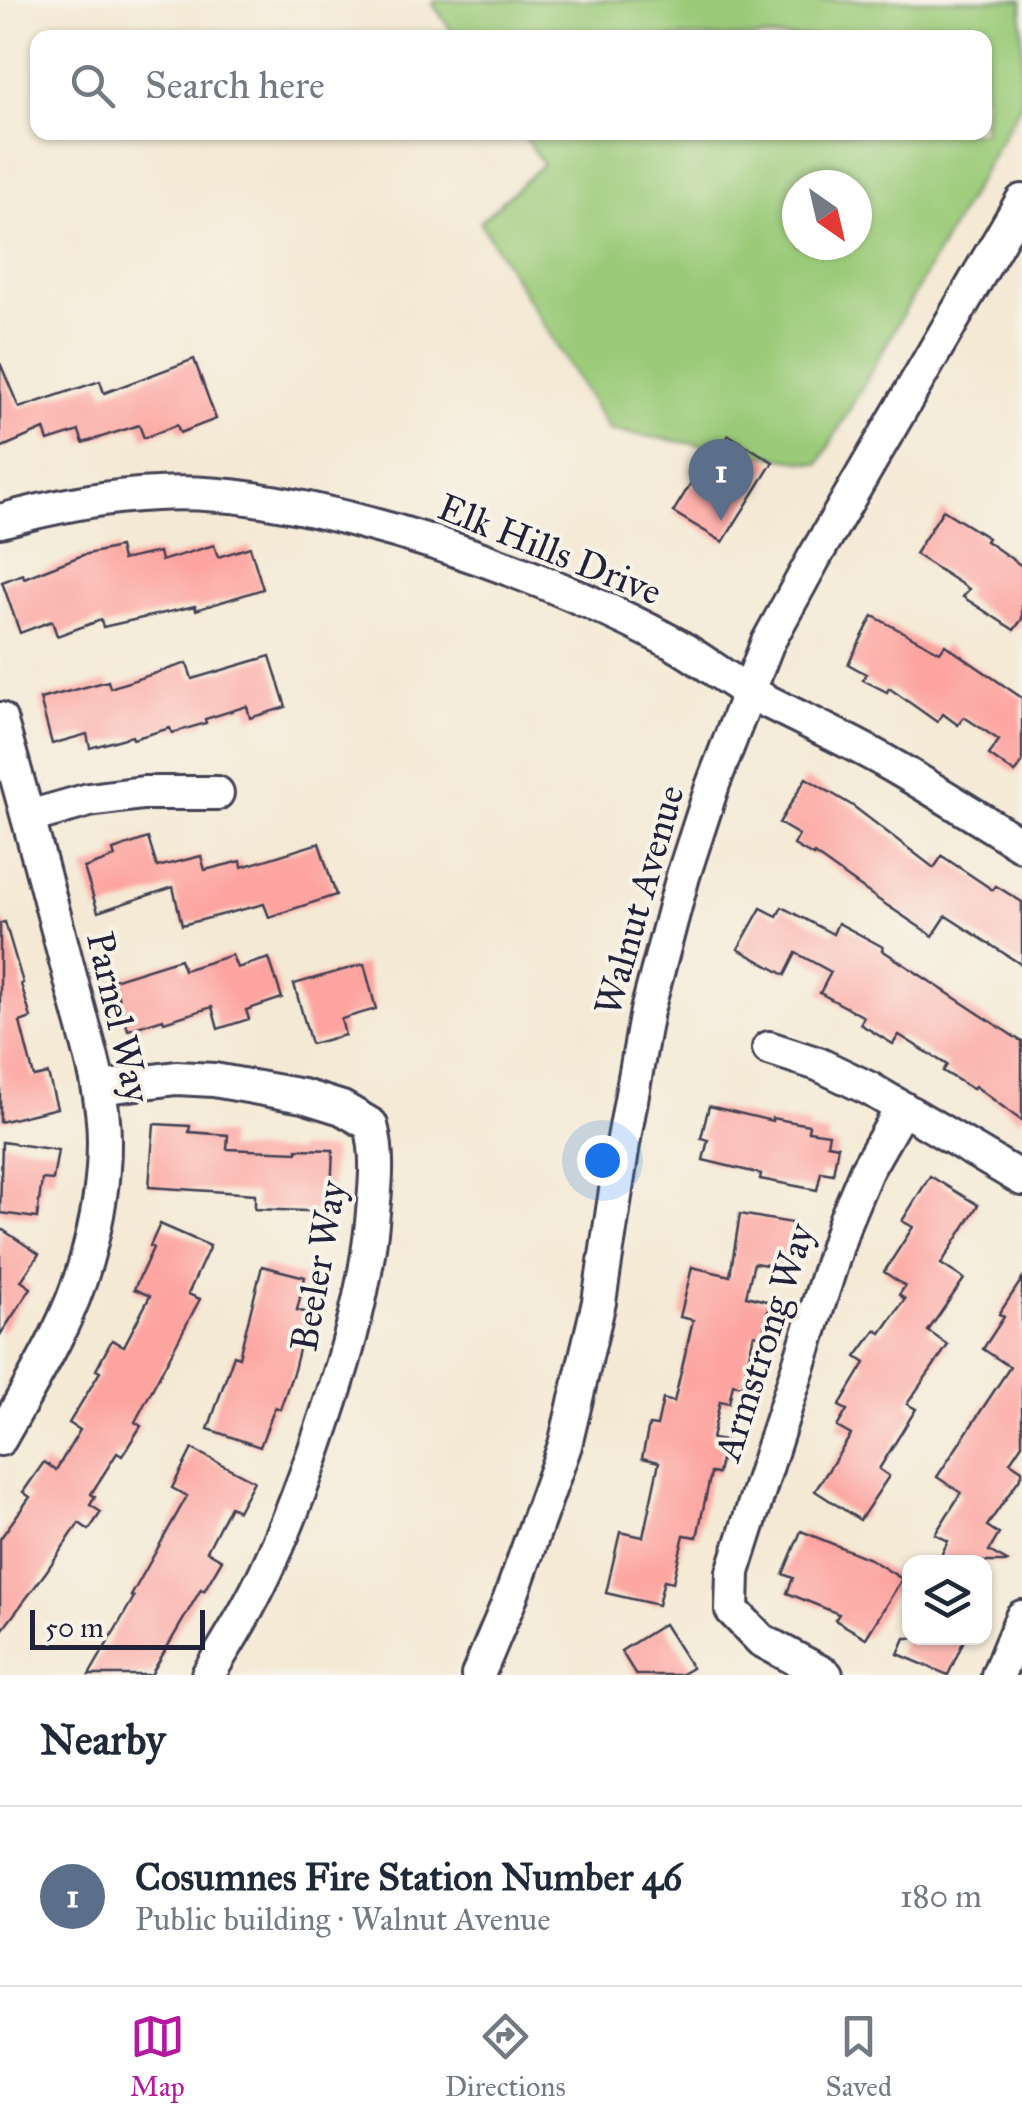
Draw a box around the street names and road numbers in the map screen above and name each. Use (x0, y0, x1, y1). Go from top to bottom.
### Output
street label: Elk Hills Drive (431, 483, 669, 615)
street label: Walnut Avenue (584, 780, 694, 1020)
street label: Parnel Way (77, 927, 161, 1108)
street label: Beeler Way (280, 1176, 356, 1355)
street label: Armstrong Way (703, 1216, 824, 1468)

